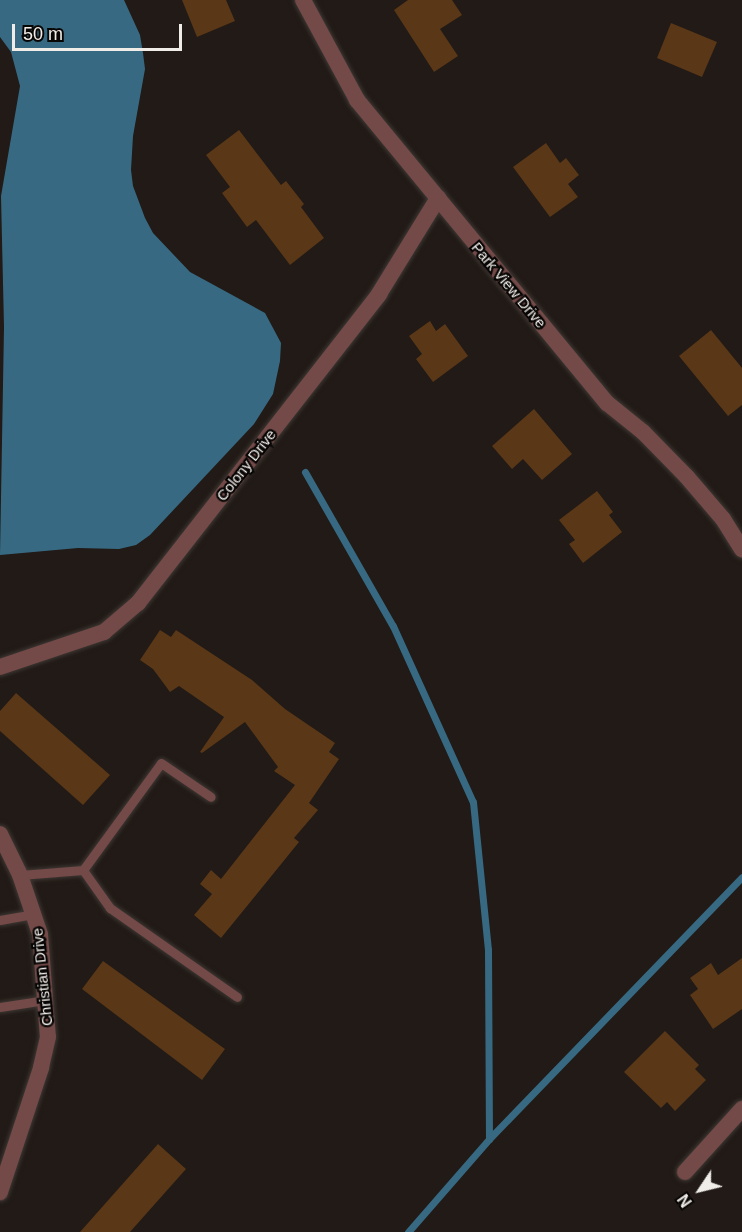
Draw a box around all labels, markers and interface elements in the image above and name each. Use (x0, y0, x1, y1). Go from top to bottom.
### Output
scale bar (15, 12, 184, 50)
text: 50 m (23, 24, 63, 44)
street label: Park View Drive (468, 238, 550, 332)
street label: Colony Drive (212, 426, 280, 504)
street label: Christian Drive (28, 927, 56, 1027)
north arrow (670, 1160, 730, 1220)
text: N (675, 1191, 695, 1210)

